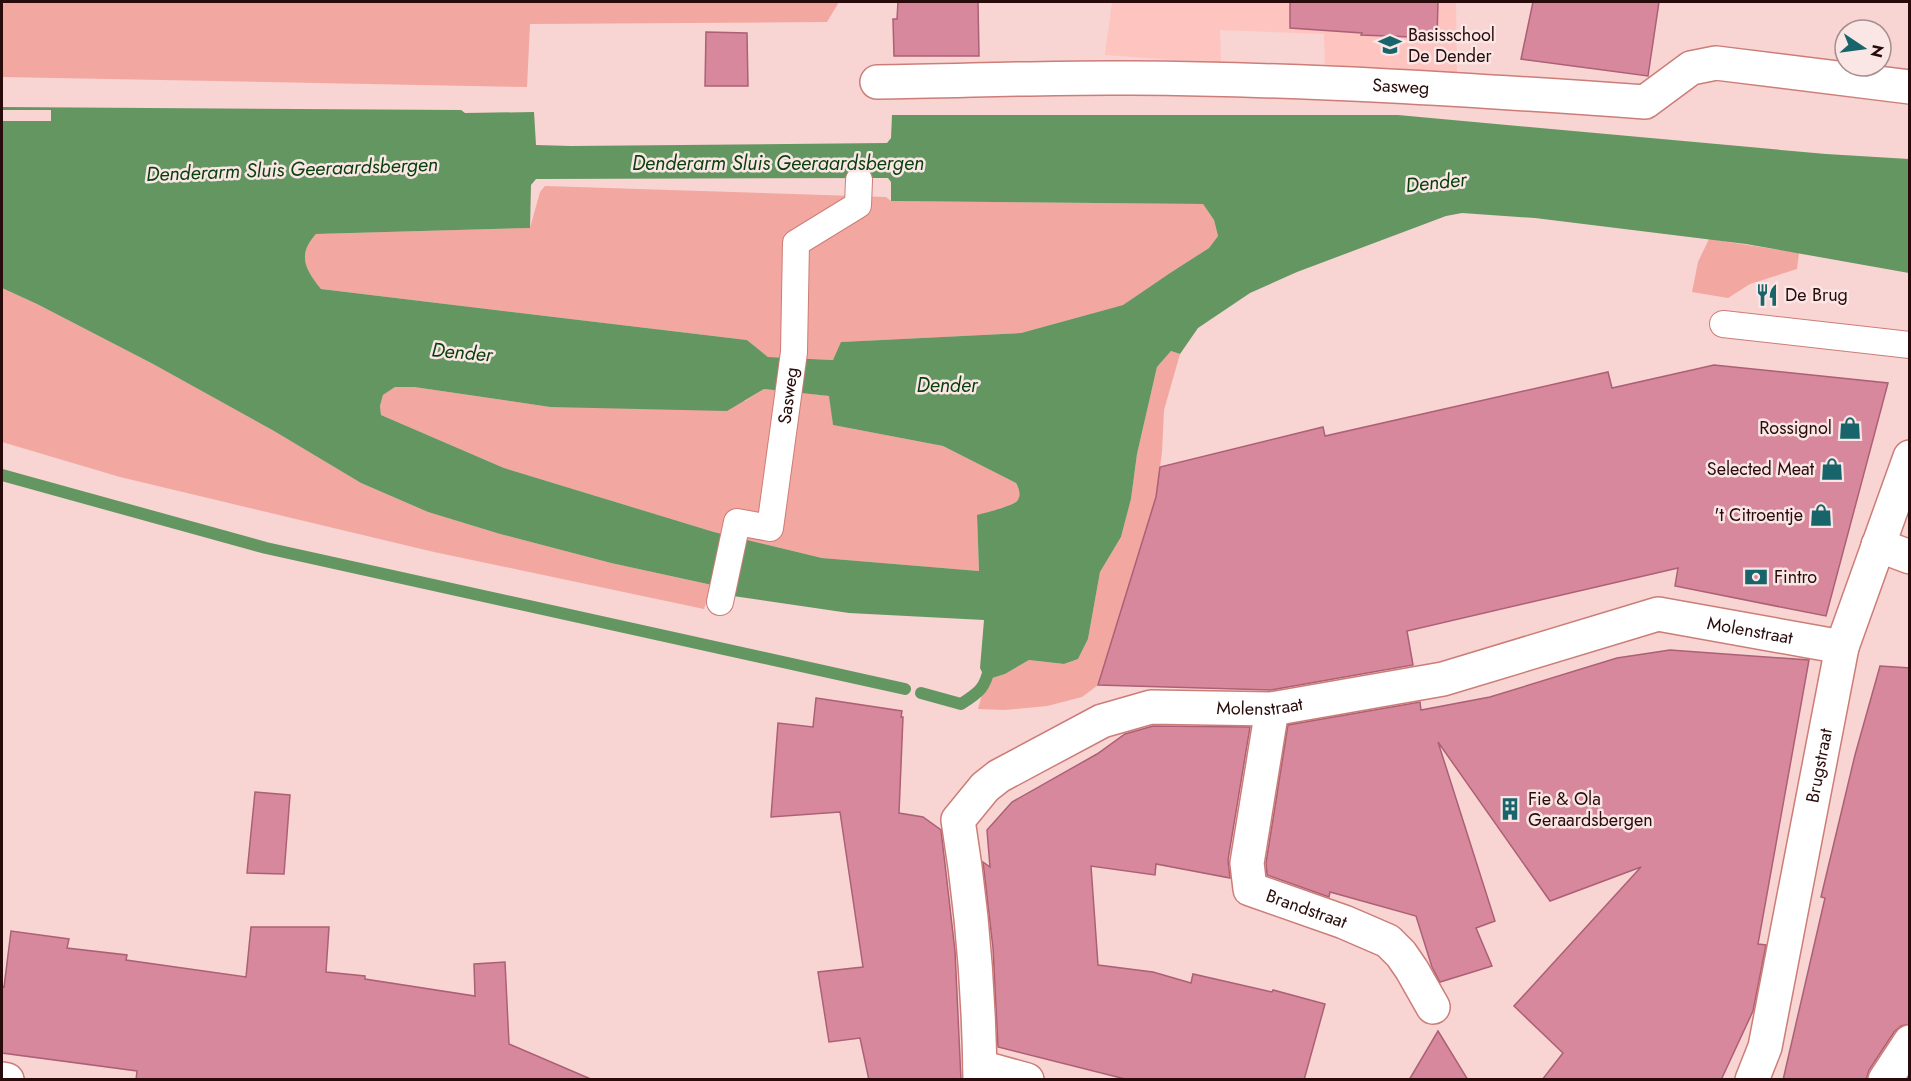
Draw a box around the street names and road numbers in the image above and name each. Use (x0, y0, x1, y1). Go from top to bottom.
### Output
street label: Sasweg (1372, 72, 1430, 101)
street label: Sasweg (771, 365, 805, 426)
street label: Molenstraat (1705, 610, 1796, 651)
street label: Molenstraat (1216, 691, 1305, 722)
street label: Brugstraat (1799, 725, 1839, 805)
street label: Brandstraat (1262, 883, 1352, 935)

